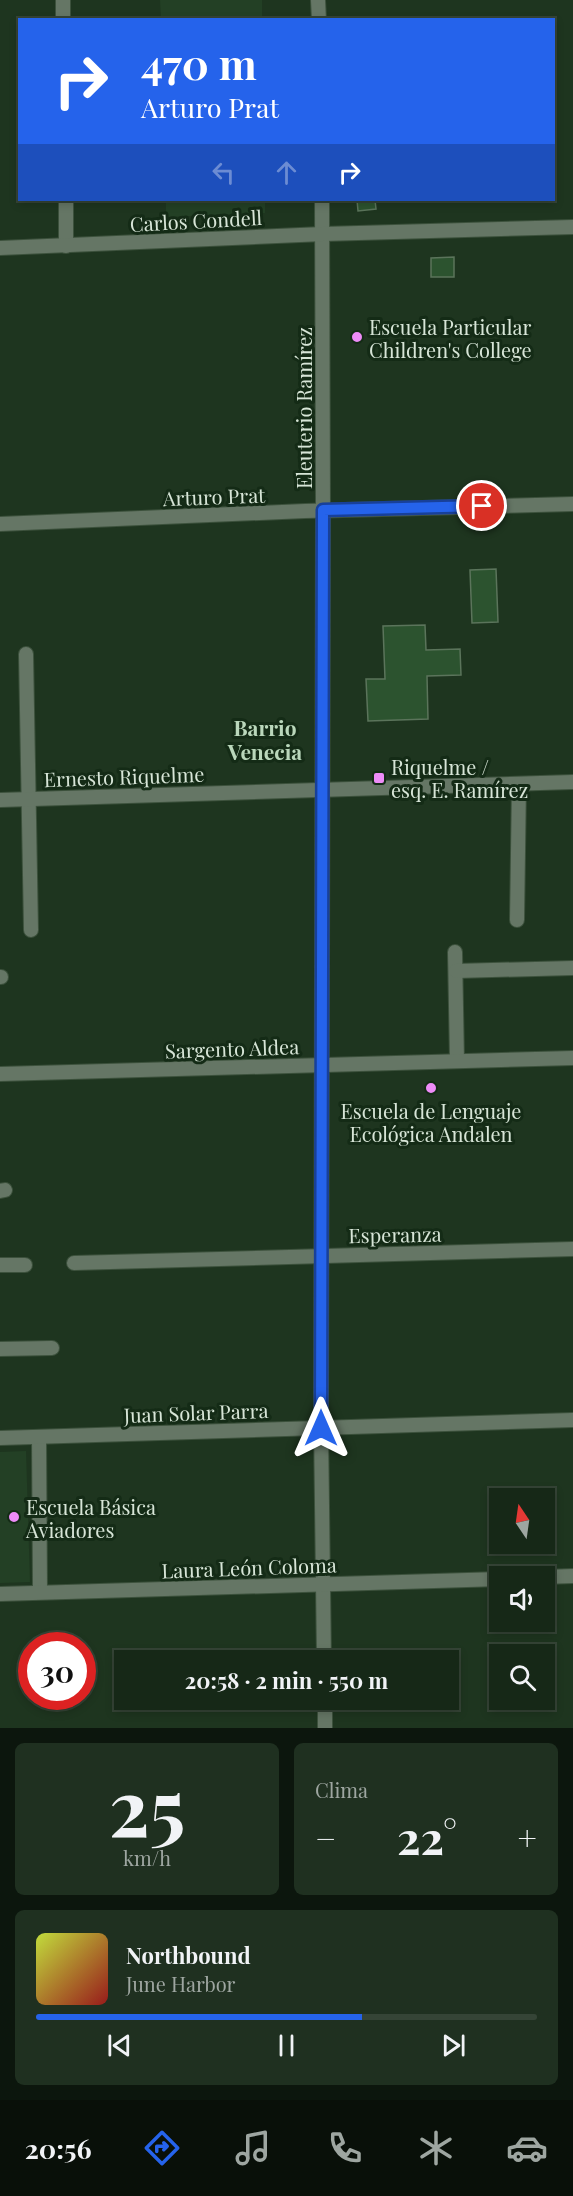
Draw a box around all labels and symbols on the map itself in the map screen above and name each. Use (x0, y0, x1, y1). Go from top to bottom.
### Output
street label: Carlos Condell (129, 203, 263, 237)
place label: Escuela Particular Children's College (369, 313, 532, 363)
street label: Eleuterio Ramírez (290, 327, 317, 489)
marker: Escuela Particular Children's College (350, 330, 364, 344)
pin (456, 480, 507, 531)
street label: Arturo Prat (161, 481, 266, 511)
district label: Barrio Venecia (227, 713, 302, 765)
place label: Riquelme / esq. E. Ramírez (391, 753, 528, 803)
street label: Ernesto Riquelme (43, 760, 205, 792)
marker: Riquelme / esq. E. Ramírez (372, 771, 386, 785)
street label: Sargento Aldea (164, 1032, 300, 1064)
marker: Escuela de Lenguaje Ecológica Andalen (424, 1081, 438, 1095)
place label: Escuela de Lenguaje Ecológica Andalen (341, 1097, 521, 1147)
street label: Esperanza (348, 1220, 442, 1248)
street label: Juan Solar Parra (122, 1396, 269, 1428)
position arrow (289, 1396, 353, 1460)
north arrow (489, 1488, 555, 1554)
place label: Escuela Básica Aviadores (25, 1493, 156, 1543)
marker: Escuela Básica Aviadores (7, 1510, 21, 1524)
street label: Laura León Coloma (161, 1550, 337, 1584)
speed limit sign: 30 (18, 1632, 96, 1710)

